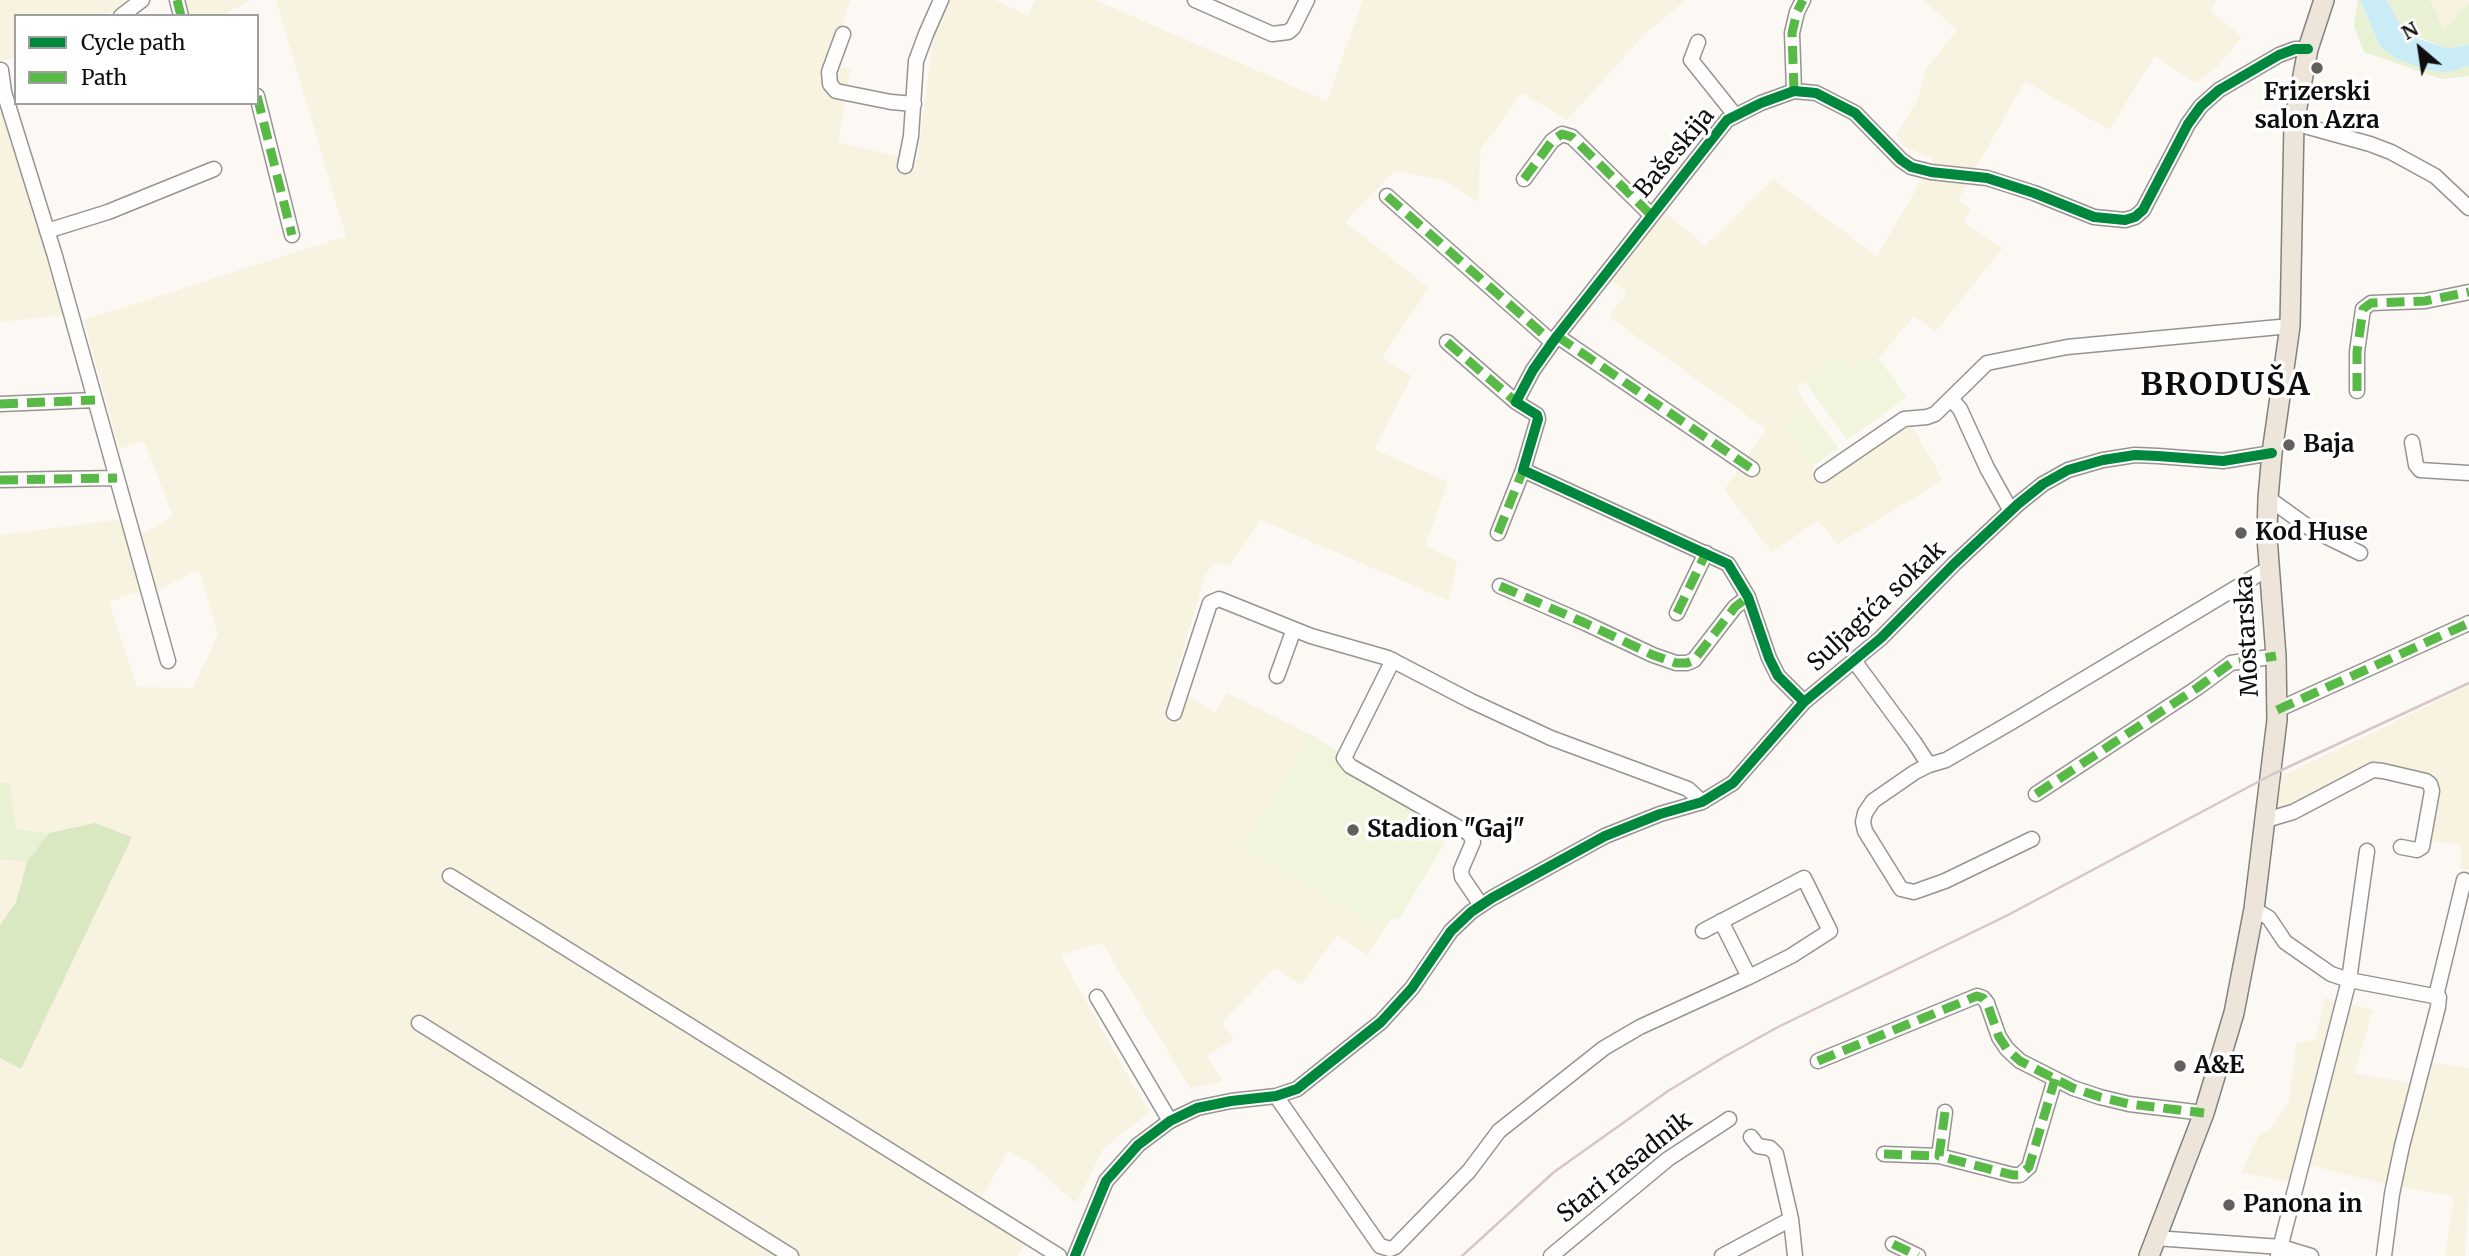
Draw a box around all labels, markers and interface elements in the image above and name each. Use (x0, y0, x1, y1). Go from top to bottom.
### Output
legend (14, 14, 259, 105)
north arrow (2385, 14, 2455, 84)
text: N (2397, 17, 2422, 45)
text: Cycle path (81, 29, 185, 56)
marker: Frizerski salon Azra (2309, 60, 2325, 76)
text: Path (81, 64, 127, 91)
place label: Frizerski salon Azra (2254, 79, 2380, 135)
street label: Bašeskija (1629, 102, 1721, 204)
district label: BRODUŠA (2141, 367, 2311, 405)
place label: Baja (2303, 431, 2354, 459)
marker: Baja (2281, 437, 2297, 453)
place label: Kod Huse (2255, 519, 2368, 547)
marker: Kod Huse (2233, 525, 2249, 541)
street label: Suljagića sokak (1802, 536, 1952, 678)
street label: Mostarska (2230, 574, 2266, 698)
place label: Stadion "Gaj" (1367, 816, 1525, 844)
marker: Stadion "Gaj" (1345, 822, 1361, 838)
place label: A&E (2194, 1052, 2244, 1080)
marker: A&E (2172, 1058, 2188, 1074)
street label: Stari rasadnik (1552, 1107, 1698, 1229)
place label: Panona in (2243, 1191, 2362, 1219)
marker: Panona in (2221, 1197, 2237, 1213)

